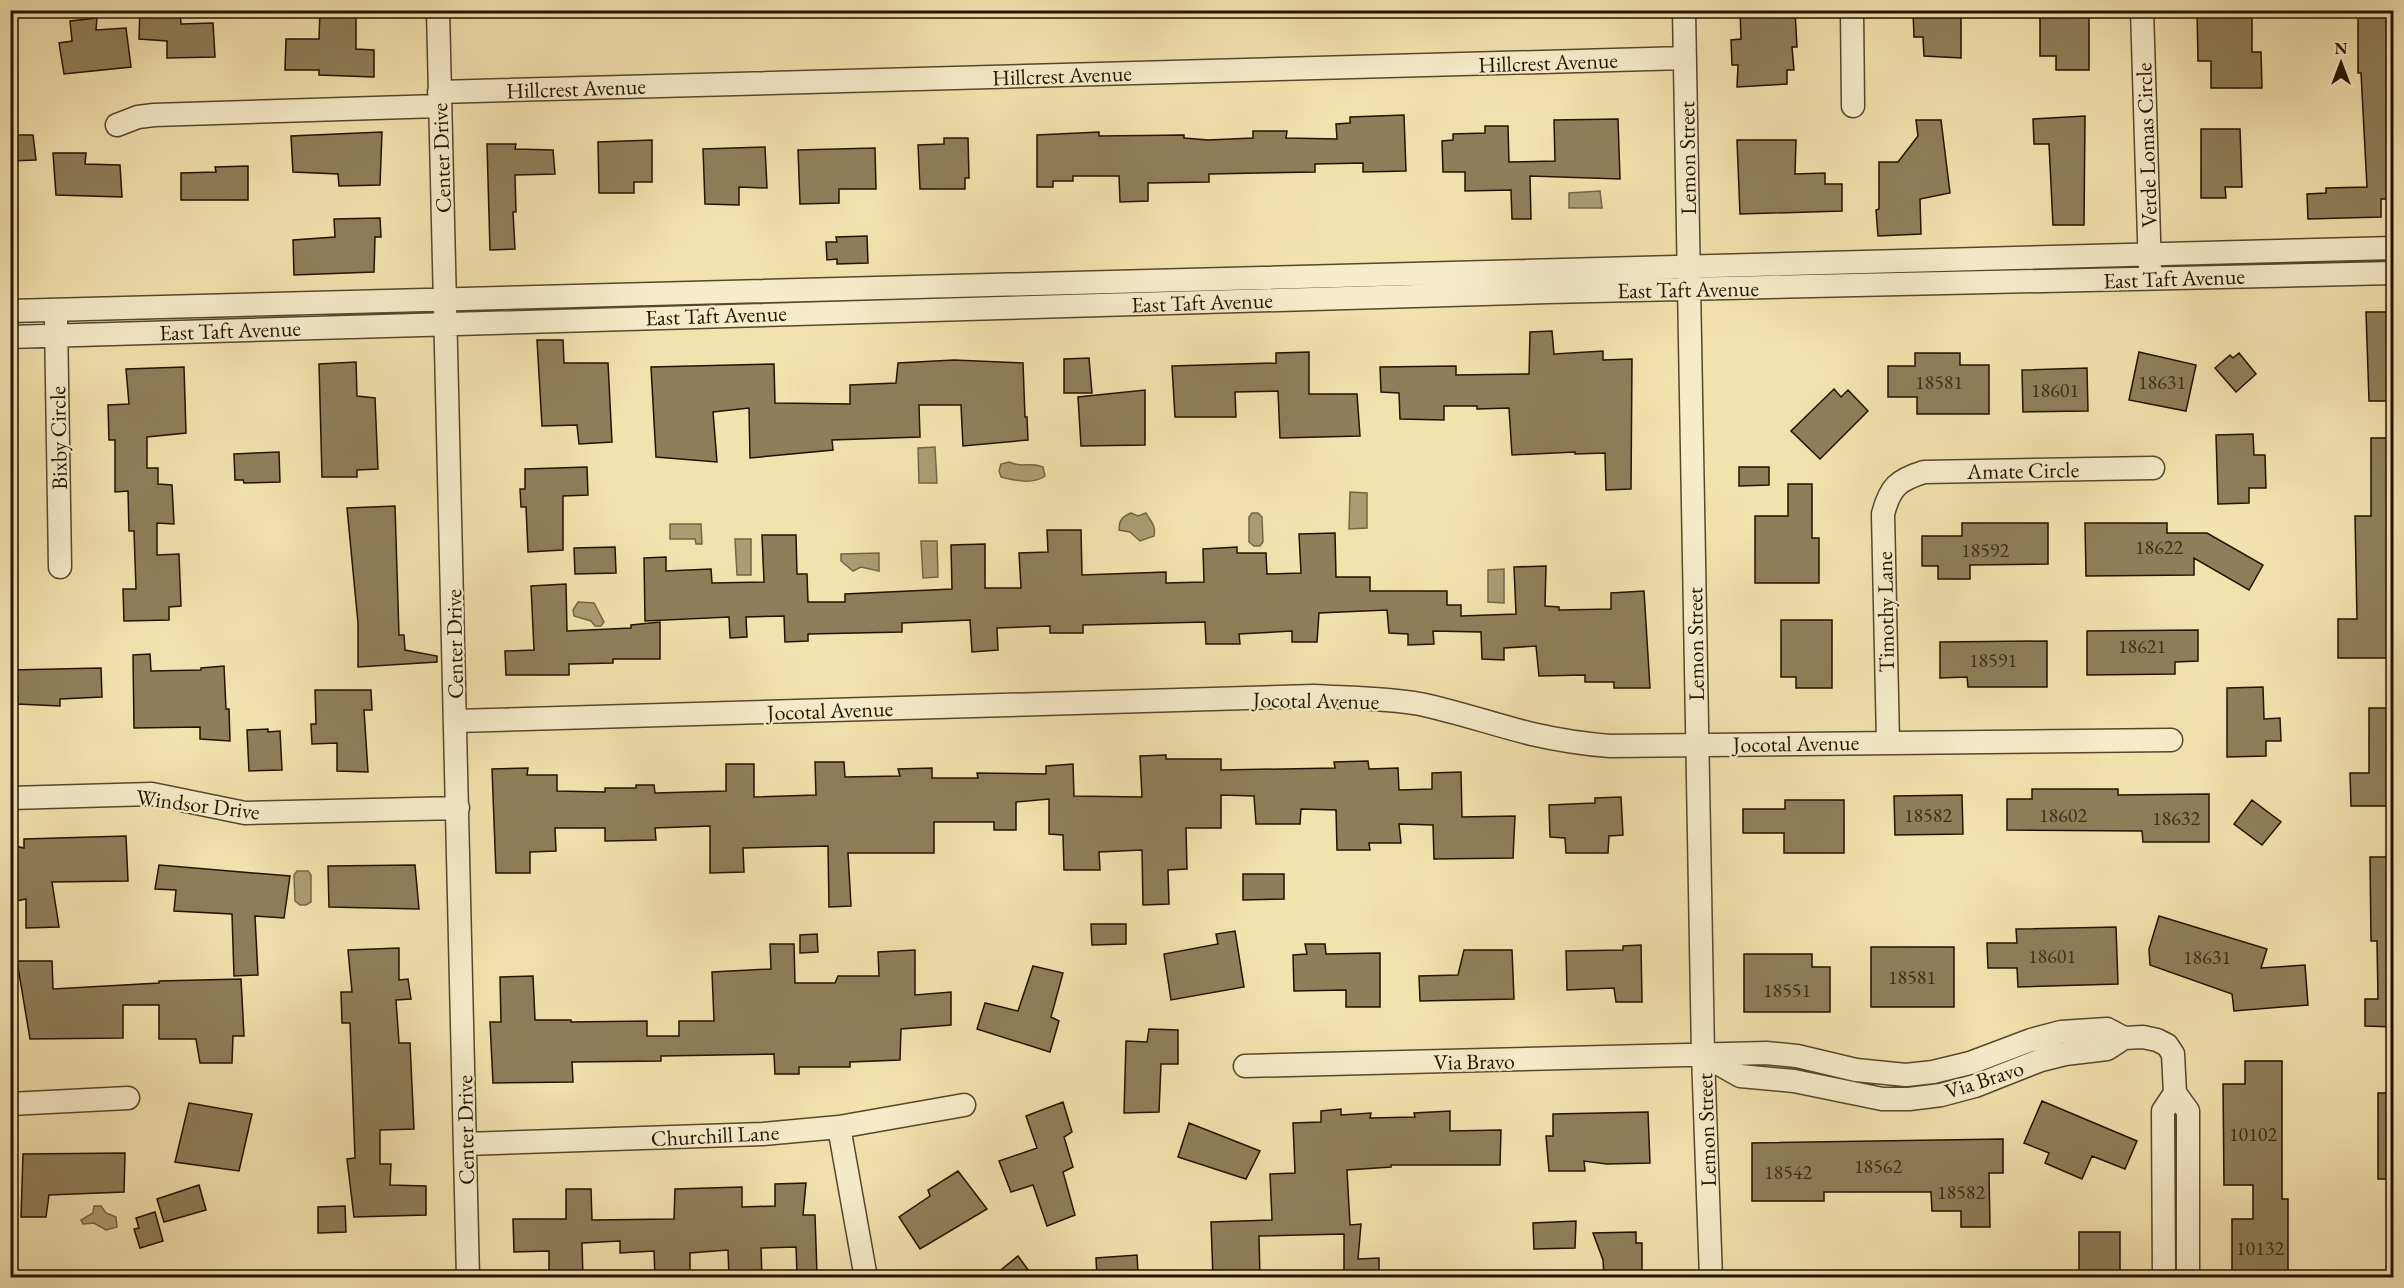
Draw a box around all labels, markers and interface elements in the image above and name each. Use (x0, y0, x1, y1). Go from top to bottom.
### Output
north arrow (2311, 33, 2371, 93)
text: N (2335, 38, 2348, 59)
street label: Hillcrest Avenue (1478, 46, 1619, 79)
street label: Hillcrest Avenue (992, 59, 1133, 92)
street label: Verde Lomas Circle (2129, 62, 2164, 228)
street label: Hillcrest Avenue (506, 72, 647, 105)
street label: Lemon Street (1672, 101, 1703, 215)
street label: Center Drive (425, 102, 458, 213)
street label: East Taft Avenue (2103, 262, 2246, 295)
street label: East Taft Avenue (1617, 274, 1760, 305)
street label: East Taft Avenue (1131, 286, 1274, 319)
street label: East Taft Avenue (645, 299, 788, 332)
street label: East Taft Avenue (159, 314, 302, 347)
house number: 18581 (1915, 369, 1963, 395)
house number: 18631 (2138, 369, 2186, 395)
house number: 18601 (2031, 377, 2079, 403)
street label: Bixby Circle (43, 385, 74, 490)
street label: Amate Circle (1966, 455, 2080, 486)
house number: 18622 (2135, 534, 2183, 560)
house number: 18592 (1961, 537, 2009, 563)
street label: Timothy Lane (1870, 551, 1901, 673)
street label: Lemon Street (1680, 587, 1711, 701)
street label: Center Drive (439, 588, 470, 699)
house number: 18621 (2118, 633, 2166, 659)
house number: 18591 (1969, 647, 2017, 673)
street label: Jocotal Avenue (1251, 685, 1380, 716)
street label: Jocotal Avenue (764, 694, 894, 727)
street label: Jocotal Avenue (1731, 728, 1860, 759)
street label: Windsor Drive (134, 783, 262, 827)
house number: 18582 (1904, 802, 1952, 828)
house number: 18602 (2039, 802, 2087, 828)
house number: 18632 (2152, 805, 2200, 831)
house number: 18601 (2028, 943, 2076, 969)
house number: 18631 (2183, 944, 2231, 970)
house number: 18581 (1888, 964, 1936, 990)
house number: 18551 (1763, 977, 1811, 1003)
street label: Via Bravo (1433, 1046, 1515, 1077)
street label: Via Bravo (1941, 1053, 2027, 1106)
street label: Lemon Street (1690, 1073, 1723, 1187)
street label: Center Drive (450, 1074, 481, 1185)
street label: Churchill Lane (650, 1118, 780, 1153)
house number: 10102 (2229, 1121, 2277, 1147)
house number: 18562 (1854, 1153, 1902, 1179)
house number: 18542 (1764, 1159, 1812, 1185)
house number: 18582 (1937, 1179, 1985, 1205)
house number: 10132 (2236, 1235, 2284, 1261)

